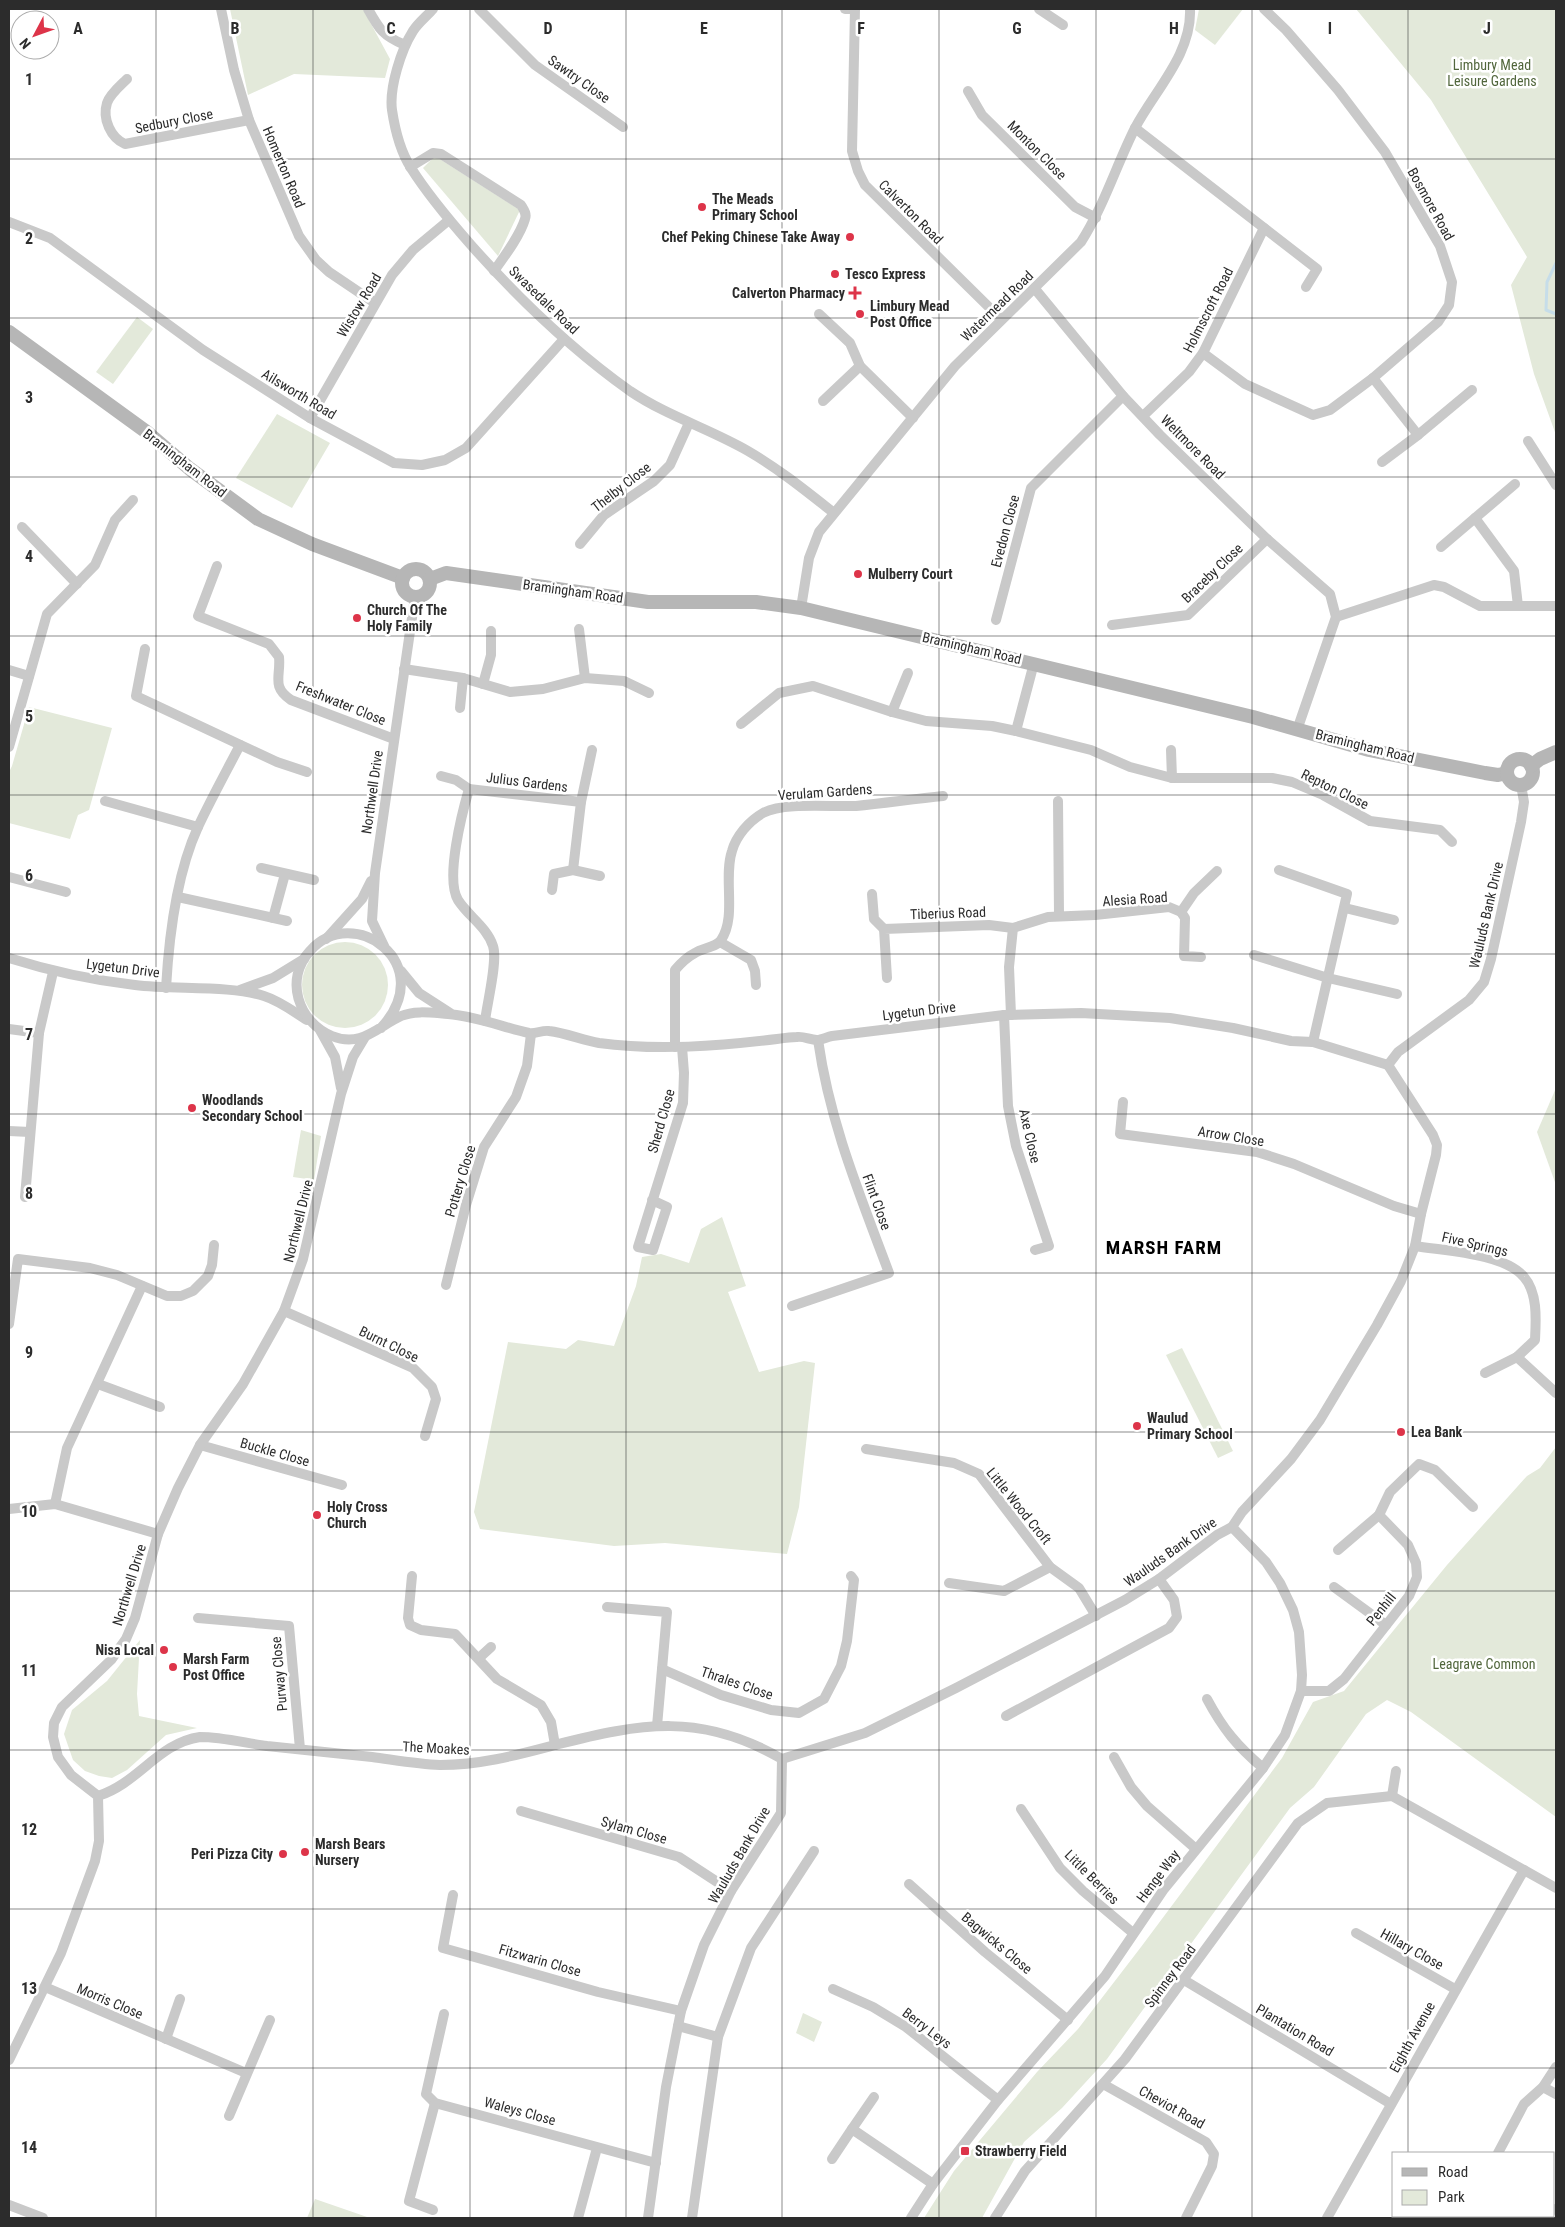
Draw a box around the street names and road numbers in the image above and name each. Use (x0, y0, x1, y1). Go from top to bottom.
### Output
street label: Sawtry Close (545, 52, 613, 106)
street label: Sedbury Close (134, 106, 215, 136)
street label: Monton Close (1004, 117, 1070, 183)
street label: Homerton Road (260, 124, 308, 210)
street label: Bosmore Road (1404, 165, 1458, 243)
street label: Calverton Road (876, 177, 946, 247)
street label: Swasedale Road (506, 263, 582, 337)
street label: Holmscroft Road (1180, 265, 1236, 355)
street label: Watermead Road (958, 268, 1036, 344)
street label: Wistow Road (334, 270, 384, 340)
street label: Ailsworth Road (259, 366, 339, 422)
street label: Weltmore Road (1158, 412, 1228, 482)
street label: Bramingham Road (140, 426, 230, 500)
street label: Thelby Close (588, 459, 654, 515)
street label: Evedon Close (988, 493, 1022, 569)
street label: Braceby Close (1178, 540, 1246, 606)
street label: Bramingham Road (522, 576, 624, 606)
street label: Bramingham Road (921, 629, 1023, 667)
street label: Freshwater Close (294, 678, 389, 728)
street label: Bramingham Road (1314, 726, 1416, 766)
street label: Northwell Drive (358, 749, 386, 835)
street label: Repton Close (1299, 766, 1372, 812)
street label: Julius Gardens (485, 769, 569, 795)
street label: Verulam Gardens (777, 781, 873, 803)
street label: Wauluds Bank Drive (1466, 860, 1506, 970)
street label: Alesia Road (1102, 889, 1168, 909)
street label: Tiberius Road (910, 904, 986, 922)
street label: Lygetun Drive (85, 956, 161, 980)
street label: Lygetun Drive (881, 999, 957, 1023)
street label: Sherd Close (644, 1087, 678, 1155)
street label: Axe Close (1016, 1107, 1044, 1165)
street label: Arrow Close (1197, 1123, 1266, 1149)
street label: Pottery Close (442, 1143, 479, 1219)
street label: Flint Close (859, 1172, 895, 1233)
street label: Northwell Drive (280, 1178, 316, 1264)
street label: Five Springs (1440, 1229, 1510, 1259)
street label: Burnt Close (357, 1323, 422, 1365)
street label: Buckle Close (239, 1434, 312, 1470)
street label: Little Wood Croft (983, 1465, 1055, 1547)
street label: Wauluds Bank Drive (1121, 1514, 1220, 1590)
street label: Northwell Drive (109, 1542, 149, 1628)
street label: Penhill (1363, 1589, 1399, 1629)
street label: Purway Close (268, 1636, 290, 1712)
street label: Thrales Close (699, 1663, 776, 1703)
street label: The Moakes (402, 1738, 470, 1758)
street label: Wauluds Bank Drive (705, 1803, 773, 1906)
street label: Sylam Close (599, 1813, 669, 1847)
street label: Henge Way (1133, 1846, 1183, 1905)
street label: Little Berries (1062, 1847, 1122, 1907)
street label: Bagwicks Close (959, 1909, 1036, 1977)
street label: Hillary Close (1378, 1925, 1447, 1973)
street label: Fitzwarin Close (497, 1941, 583, 1979)
street label: Spinney Road (1141, 1941, 1199, 2011)
street label: Morris Close (75, 1980, 146, 2022)
street label: Eighth Avenue (1386, 1999, 1438, 2075)
street label: Plantation Road (1253, 2001, 1337, 2059)
street label: Berry Leys (899, 2004, 955, 2052)
street label: Cheviot Road (1136, 2082, 1208, 2132)
street label: Waleys Close (482, 2094, 558, 2128)

